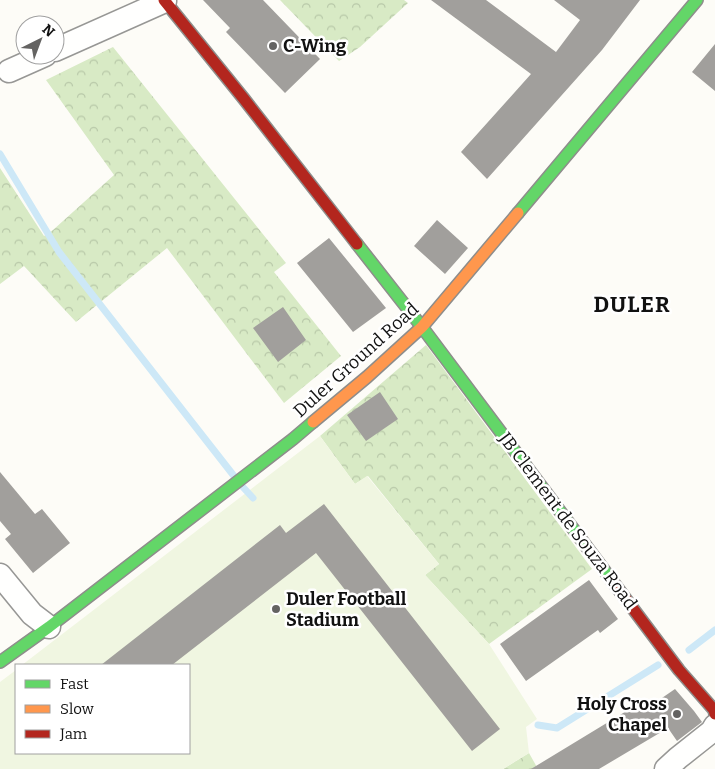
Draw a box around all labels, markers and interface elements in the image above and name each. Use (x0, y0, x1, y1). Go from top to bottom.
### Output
north arrow (15, 15, 65, 65)
text: N (39, 21, 58, 41)
place label: C-Wing (283, 35, 347, 57)
marker: C-Wing (267, 40, 279, 52)
district label: DULER (593, 291, 671, 318)
street label: Duler Ground Road (289, 298, 423, 422)
street label: JB Clement de Souza Road (494, 427, 642, 614)
place label: Duler Football Stadium (286, 588, 407, 631)
marker: Duler Football Stadium (270, 603, 282, 615)
legend (15, 664, 190, 754)
text: Fast (60, 675, 89, 693)
place label: Holy Cross Chapel (577, 693, 667, 736)
text: Slow (60, 700, 95, 718)
marker: Holy Cross Chapel (671, 708, 683, 720)
text: Jam (59, 725, 88, 743)

